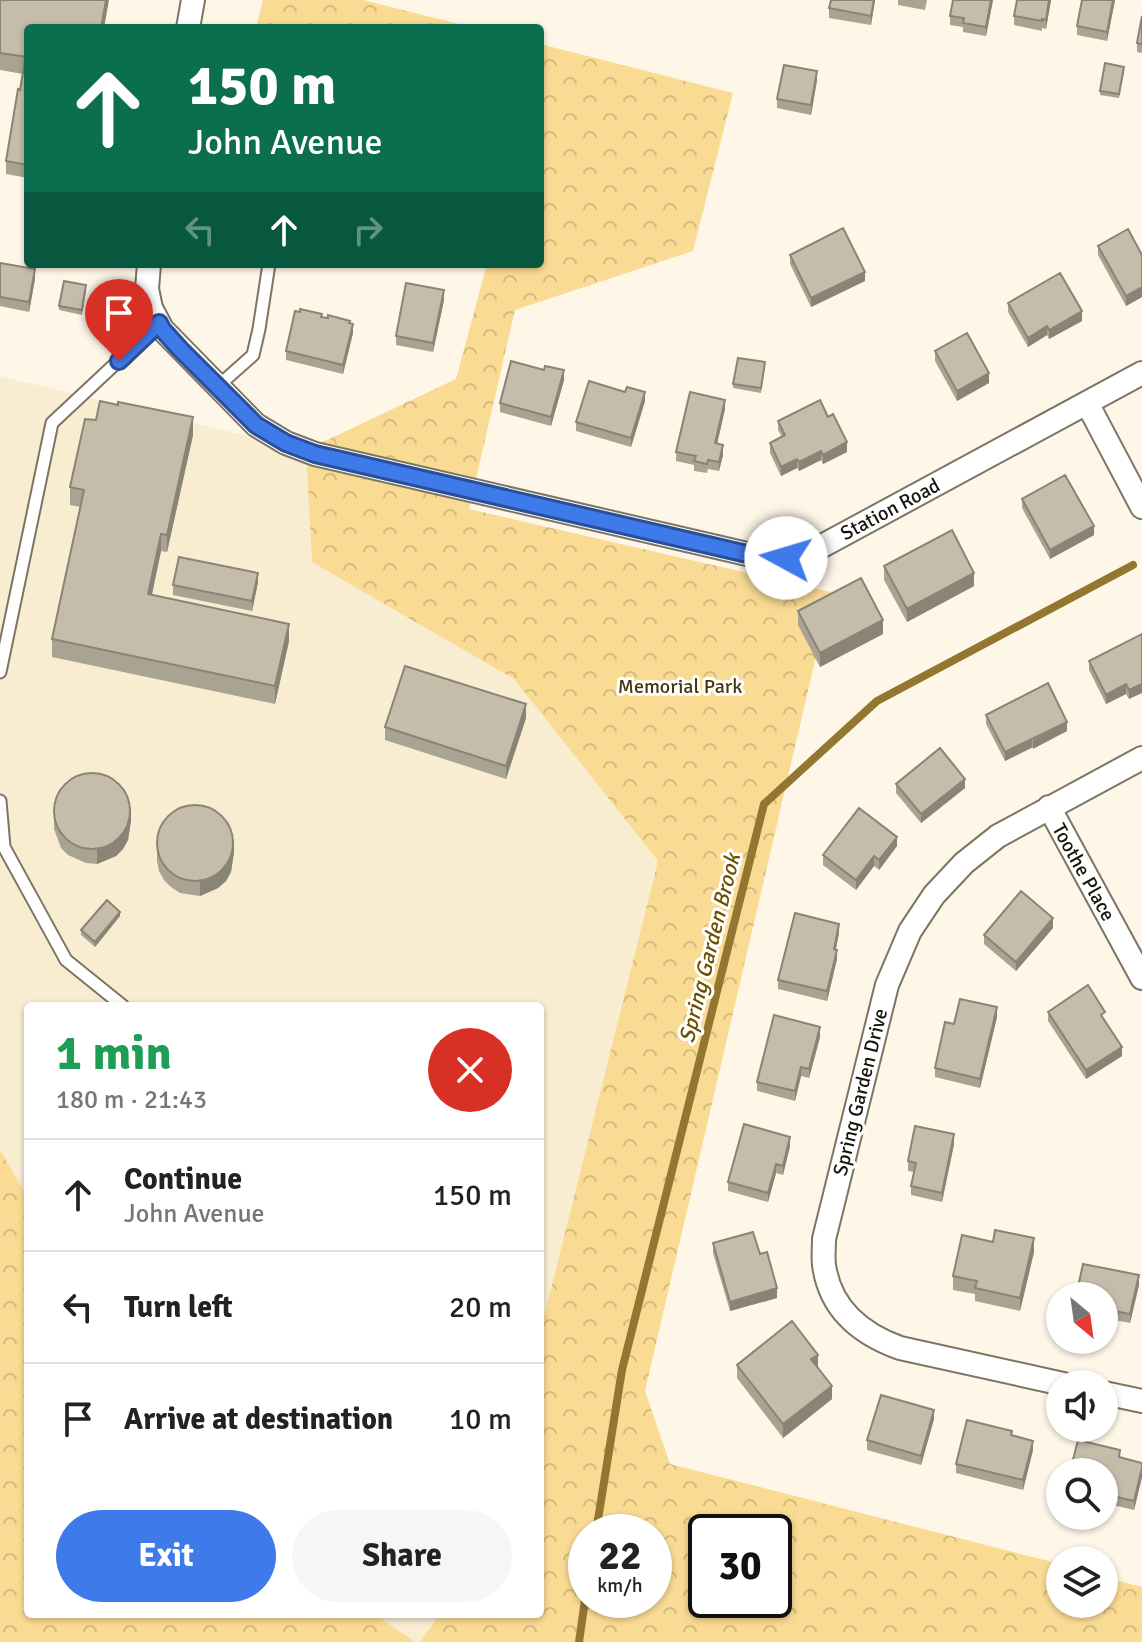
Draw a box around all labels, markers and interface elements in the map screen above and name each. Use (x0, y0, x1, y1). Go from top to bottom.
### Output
text: 150 m (188, 51, 336, 120)
icon: ahead (56, 56, 160, 160)
text: John Avenue (188, 120, 383, 165)
icon: left (178, 208, 222, 252)
icon: ahead (262, 208, 306, 252)
icon: right (346, 208, 390, 252)
pin (85, 279, 153, 361)
icon: arrive (97, 291, 141, 335)
street label: Station Road (836, 473, 944, 546)
position arrow (744, 516, 828, 600)
park label: Memorial Park (618, 674, 742, 699)
street label: Toothe Place (1047, 819, 1121, 925)
water label: Spring Garden Brook (673, 849, 747, 1046)
street label: Spring Garden Drive (828, 1006, 893, 1178)
text: 1 min (56, 1024, 172, 1083)
button: close (428, 1028, 512, 1112)
text: 180 m · 21:43 (56, 1084, 207, 1116)
text: Continue (124, 1161, 242, 1198)
icon: ahead (56, 1173, 100, 1217)
text: 150 m (433, 1177, 512, 1214)
text: John Avenue (124, 1198, 265, 1230)
north arrow (1046, 1282, 1118, 1354)
map controls (1046, 1282, 1118, 1618)
icon: left (56, 1285, 100, 1329)
text: Turn left (124, 1289, 233, 1326)
text: 20 m (449, 1289, 512, 1326)
button: sound (1046, 1370, 1118, 1442)
icon: arrive (56, 1397, 100, 1441)
text: Arrive at destination (124, 1401, 393, 1438)
text: 10 m (449, 1401, 512, 1438)
button: search (1046, 1458, 1118, 1530)
button: Exit (56, 1510, 276, 1602)
button: Share (292, 1510, 512, 1602)
speed limit sign: 30 (688, 1514, 792, 1618)
text: 22 (598, 1531, 642, 1581)
button: layers (1046, 1546, 1118, 1618)
text: km/h (597, 1573, 643, 1598)

